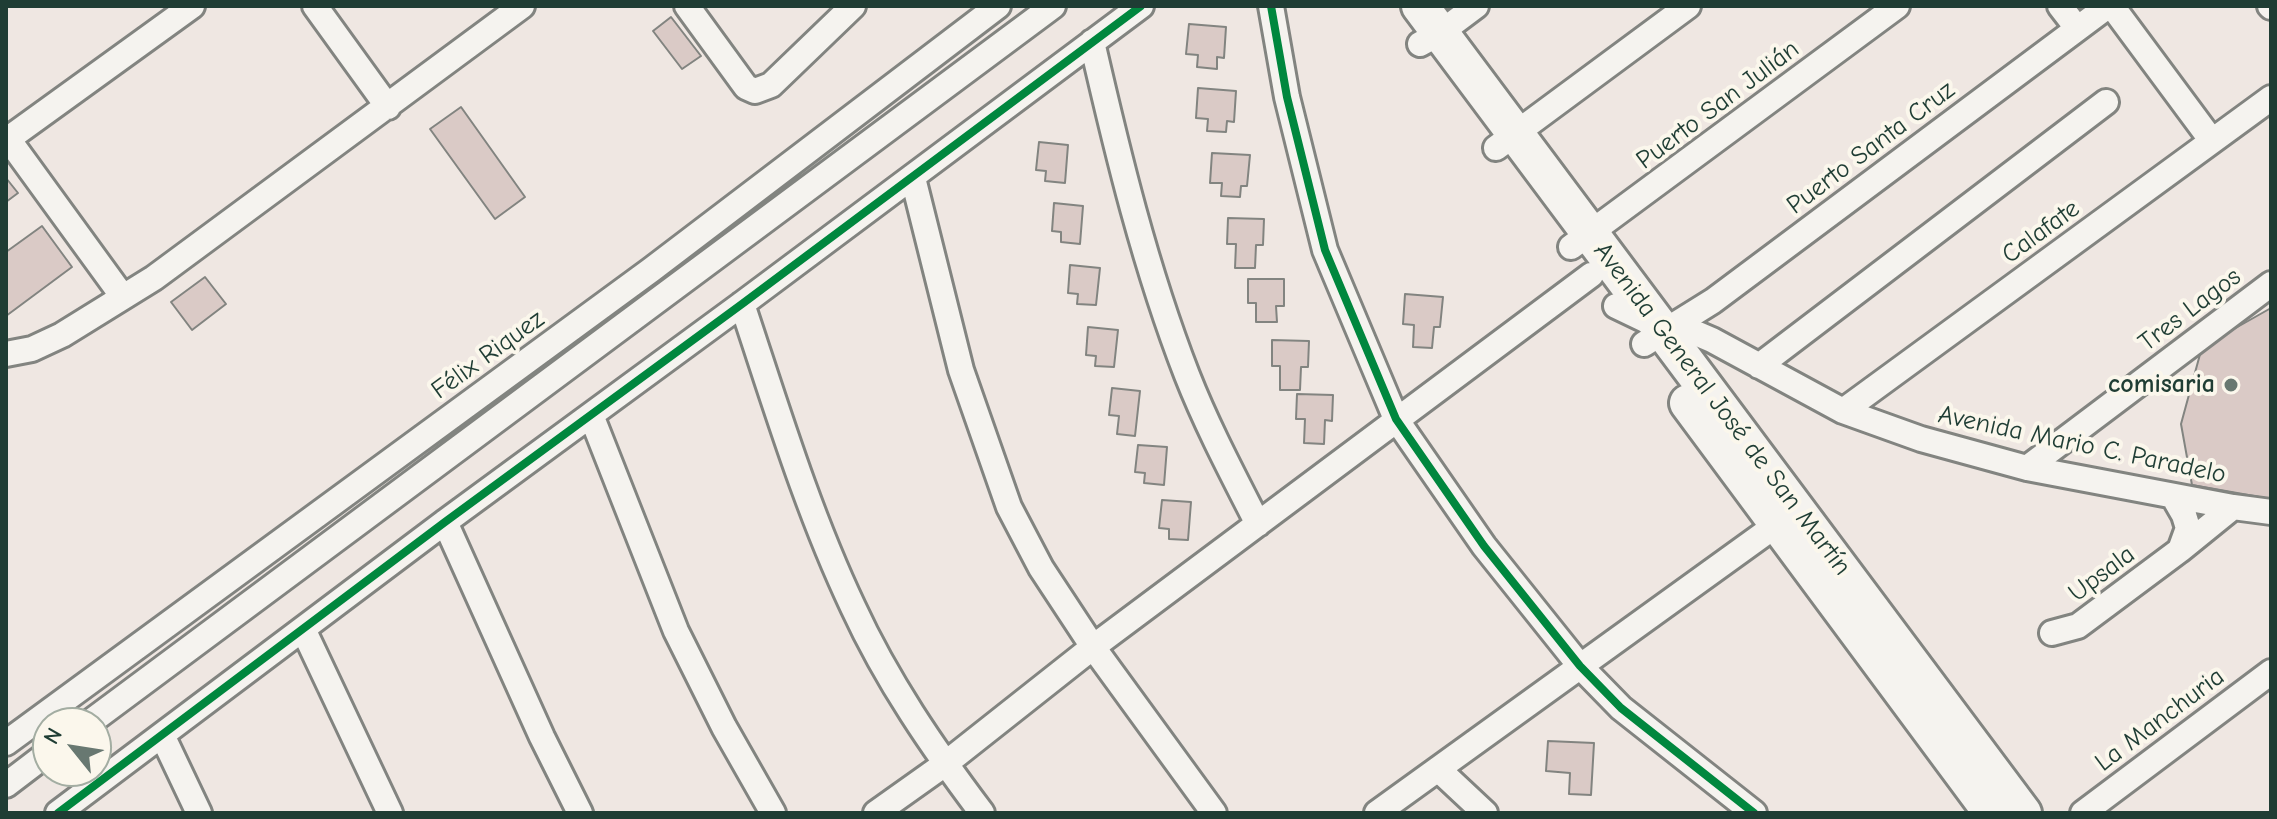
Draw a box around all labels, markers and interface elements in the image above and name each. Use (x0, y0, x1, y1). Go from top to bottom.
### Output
street label: Puerto San Julián (1630, 34, 1806, 176)
street label: Puerto Santa Cruz (1781, 75, 1961, 221)
street label: Calafate (1996, 193, 2086, 271)
street label: Avenida General José de San Martín (1587, 236, 1857, 582)
street label: Tres Lagos (2133, 261, 2247, 359)
street label: Félix Riquez (426, 304, 550, 406)
place label: comisaria (2108, 369, 2215, 401)
marker: comisaria (2222, 376, 2240, 394)
street label: Avenida Mario C. Paradelo (1935, 399, 2229, 491)
street label: Upsala (2063, 539, 2141, 609)
street label: La Manchuria (2089, 661, 2231, 779)
north arrow (32, 707, 112, 787)
text: N (38, 723, 68, 749)

